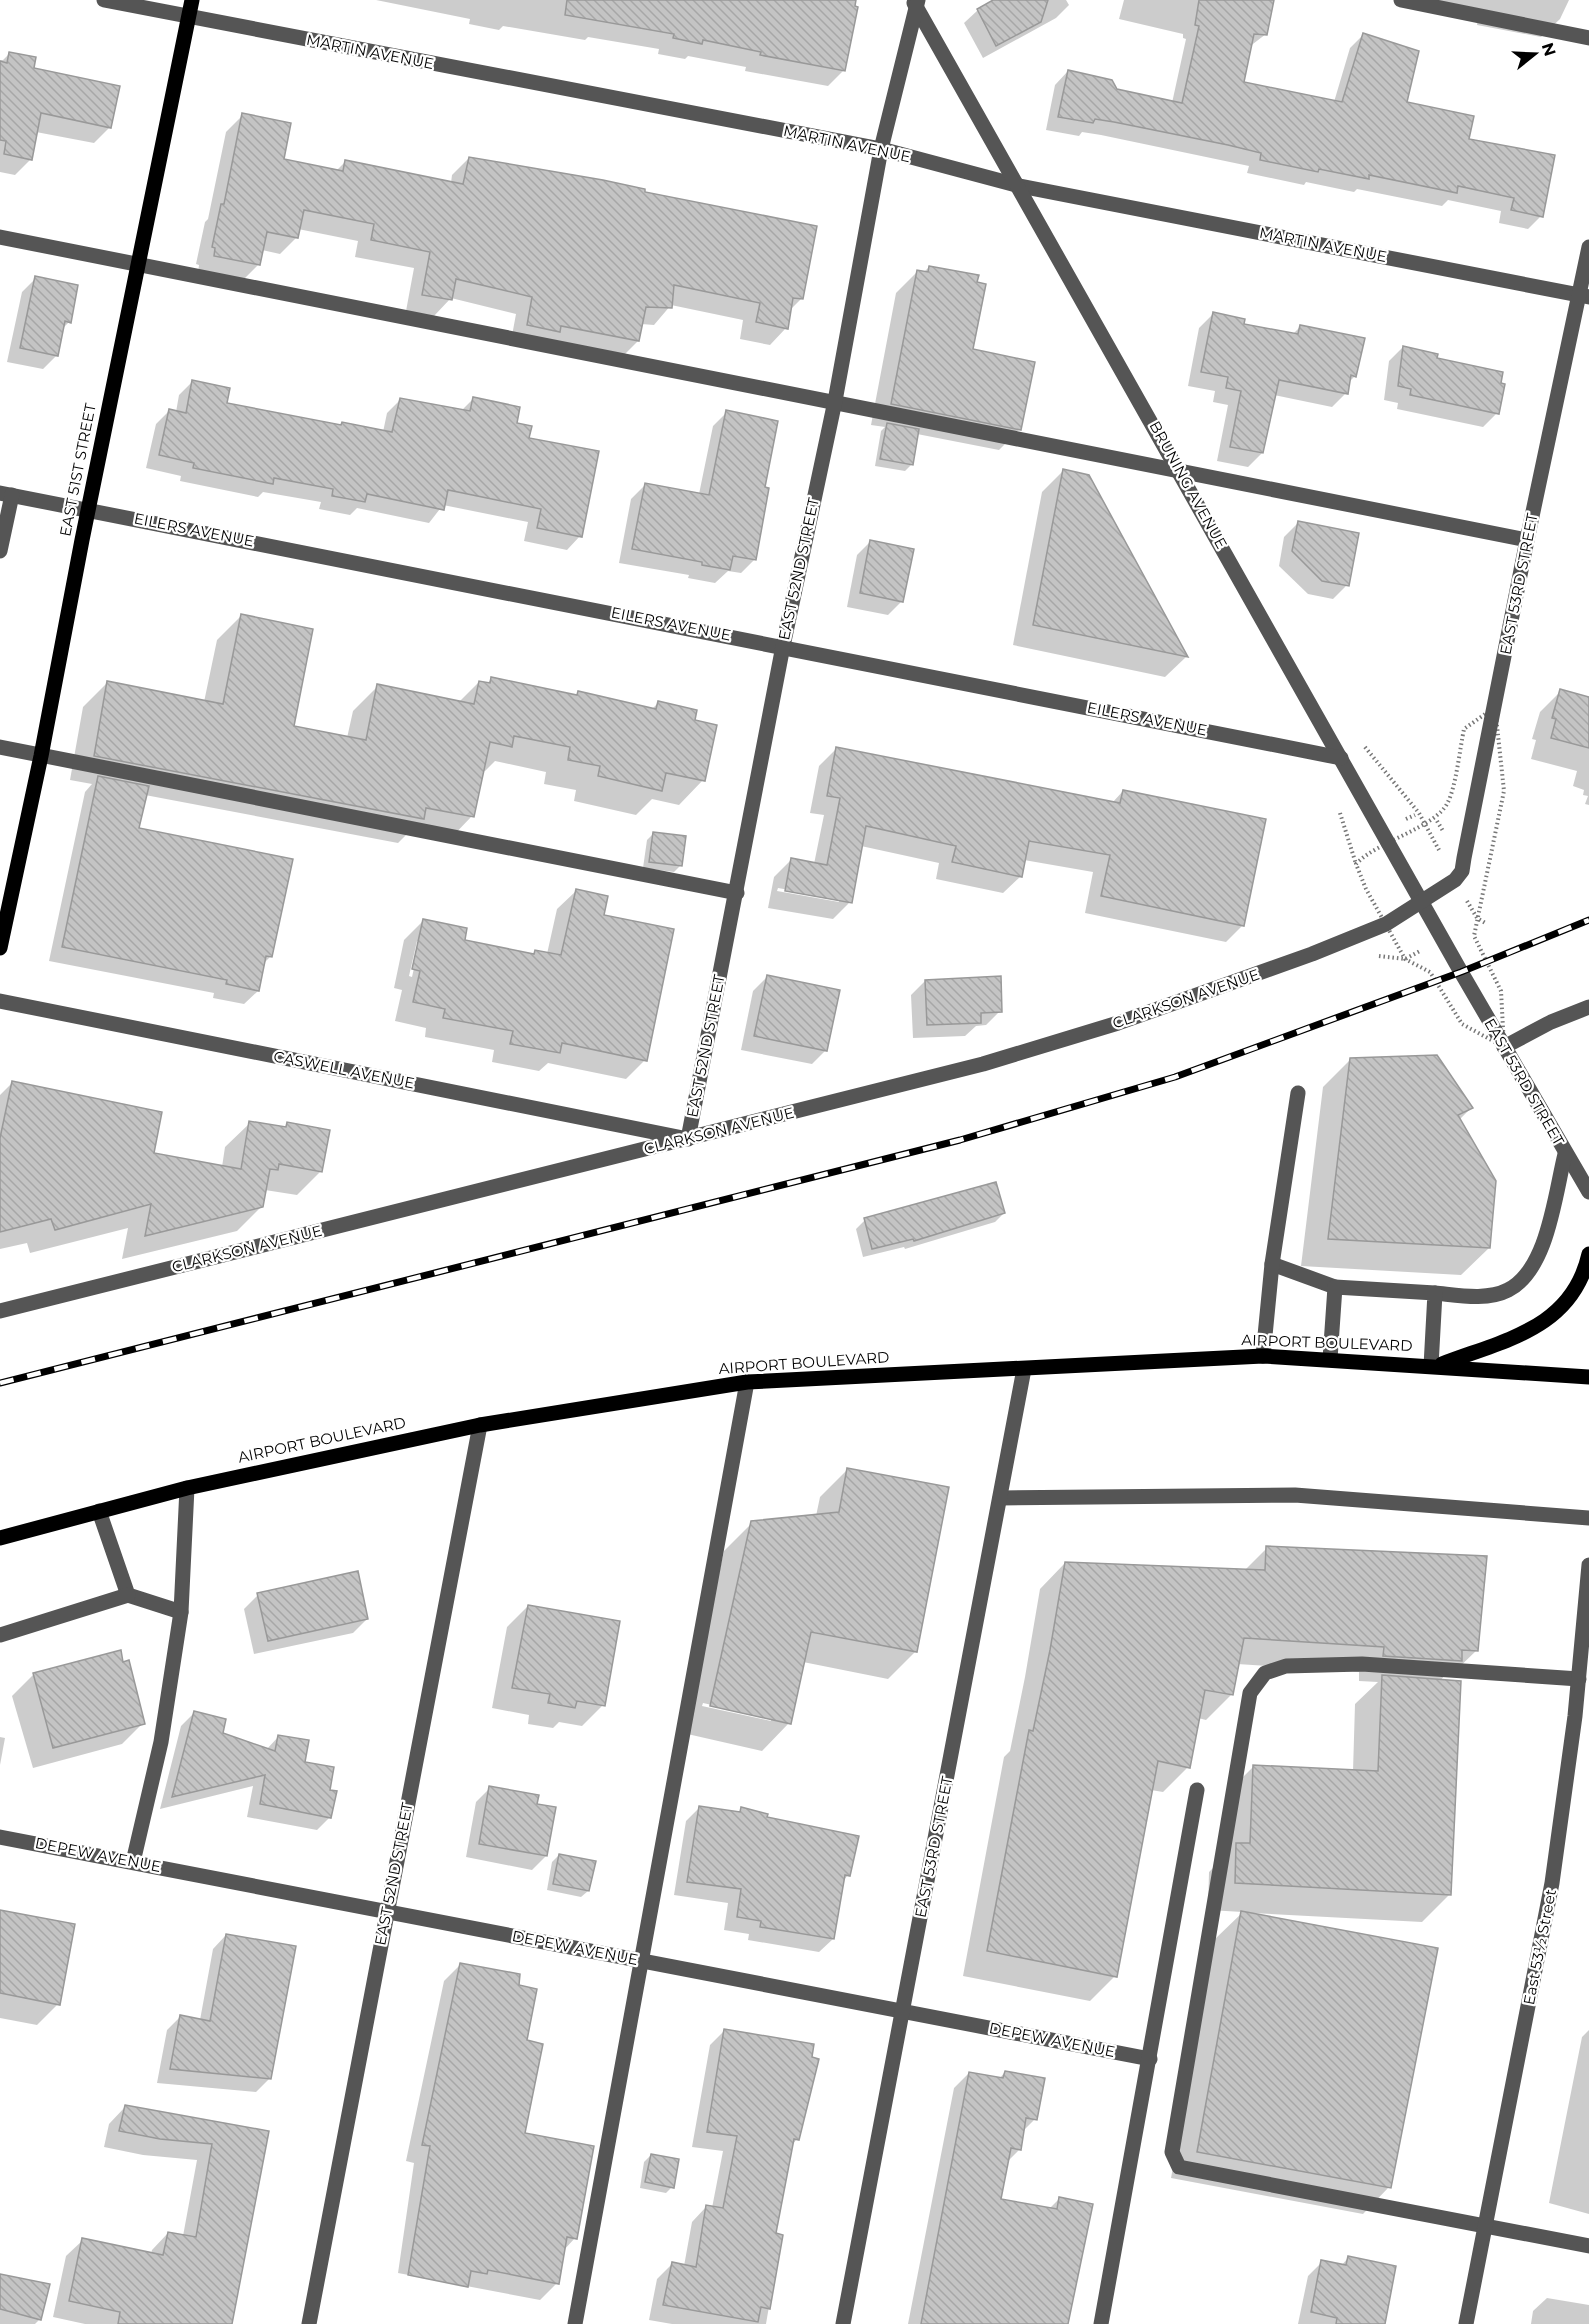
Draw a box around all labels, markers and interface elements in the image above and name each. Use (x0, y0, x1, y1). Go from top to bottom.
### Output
north arrow (1505, 24, 1565, 84)
street label: MARTIN AVENUE (305, 30, 436, 73)
text: N (1538, 40, 1560, 59)
street label: MARTIN AVENUE (782, 121, 912, 166)
street label: MARTIN AVENUE (1258, 223, 1389, 266)
street label: EAST 51ST STREET (55, 401, 100, 538)
street label: BRUNING AVENUE (1145, 418, 1231, 552)
street label: EAST 52ND STREET (774, 496, 823, 642)
street label: EILERS AVENUE (132, 509, 256, 550)
street label: EAST 53RD STREET (1495, 511, 1542, 656)
street label: EILERS AVENUE (609, 603, 733, 644)
street label: EILERS AVENUE (1085, 698, 1209, 739)
street label: CLARKSON AVENUE (1110, 964, 1262, 1033)
street label: EAST 52ND STREET (682, 973, 729, 1119)
street label: EAST 53RD STREET (1480, 1015, 1569, 1149)
street label: CASWELL AVENUE (272, 1047, 416, 1092)
street label: CLARKSON AVENUE (642, 1103, 796, 1158)
street label: CLARKSON AVENUE (170, 1221, 324, 1276)
street label: AIRPORT BOULEVARD (1241, 1330, 1413, 1355)
street label: AIRPORT BOULEVARD (718, 1347, 890, 1378)
street label: AIRPORT BOULEVARD (236, 1412, 408, 1467)
street label: EAST 53RD STREET (910, 1774, 957, 1919)
street label: EAST 52ND STREET (370, 1801, 417, 1947)
street label: DEPEW AVENUE (33, 1833, 163, 1876)
street label: East 53½ Street (1519, 1887, 1560, 2006)
street label: DEPEW AVENUE (510, 1926, 640, 1969)
street label: DEPEW AVENUE (987, 2018, 1117, 2061)

